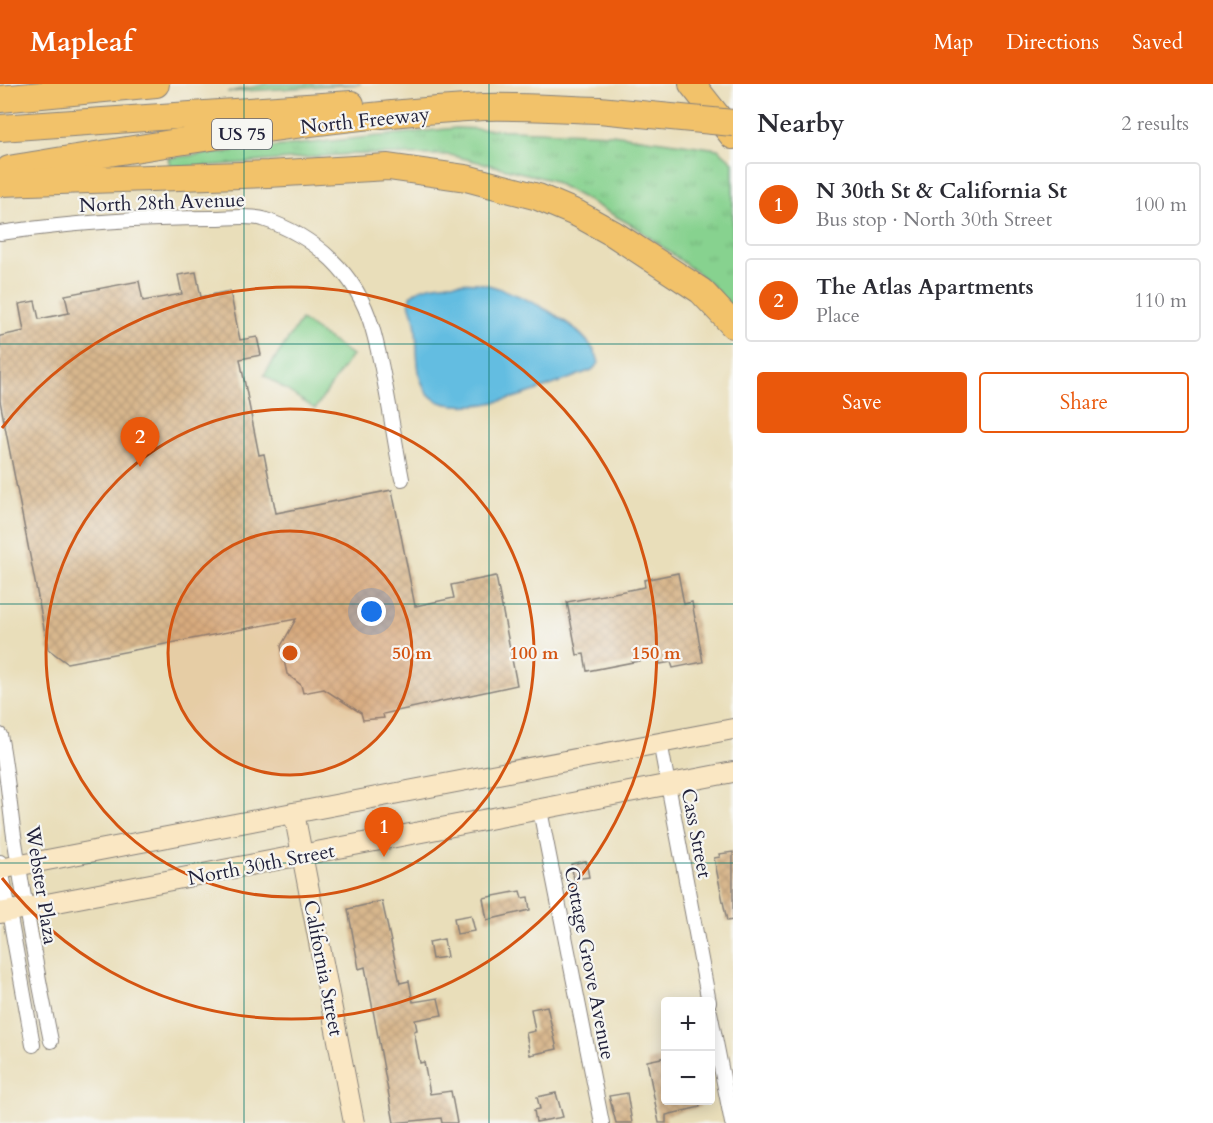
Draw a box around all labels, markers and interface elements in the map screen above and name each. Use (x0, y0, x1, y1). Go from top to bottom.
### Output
text: Mapleaf (30, 23, 133, 61)
text: Map (933, 28, 973, 57)
text: Directions (1006, 28, 1099, 57)
text: Saved (1132, 28, 1183, 57)
street label: North Freeway (299, 100, 432, 141)
text: Nearby (757, 106, 845, 141)
text: 2 results (1121, 110, 1189, 137)
road number: US 75 (212, 119, 272, 149)
text: N 30th St & California St (816, 176, 1067, 206)
street label: North 28th Avenue (79, 186, 245, 219)
text: 1 (773, 191, 784, 218)
text: 100 m (1134, 191, 1187, 218)
text: Bus stop · North 30th Street (816, 206, 1052, 233)
text: The Atlas Apartments (816, 272, 1034, 302)
text: 2 (773, 287, 784, 314)
text: 110 m (1134, 287, 1187, 314)
text: Place (816, 302, 860, 329)
button: Save (757, 372, 967, 433)
button: Share (979, 372, 1189, 433)
pin: 2 (120, 418, 160, 467)
your location (357, 597, 386, 626)
text: 50 m (392, 641, 432, 666)
text: 100 m (509, 641, 559, 666)
text: 150 m (631, 641, 681, 666)
centre of rings (280, 643, 300, 663)
street label: Cass Street (675, 786, 719, 881)
pin: 1 (364, 808, 404, 857)
street label: Webster Plaza (19, 823, 64, 947)
street label: North 30th Street (185, 837, 338, 892)
street label: Cottage Grove Avenue (558, 864, 621, 1062)
street label: California Street (297, 898, 350, 1039)
map controls (661, 997, 715, 1105)
button: + (661, 997, 715, 1051)
button: − (661, 1051, 715, 1105)

